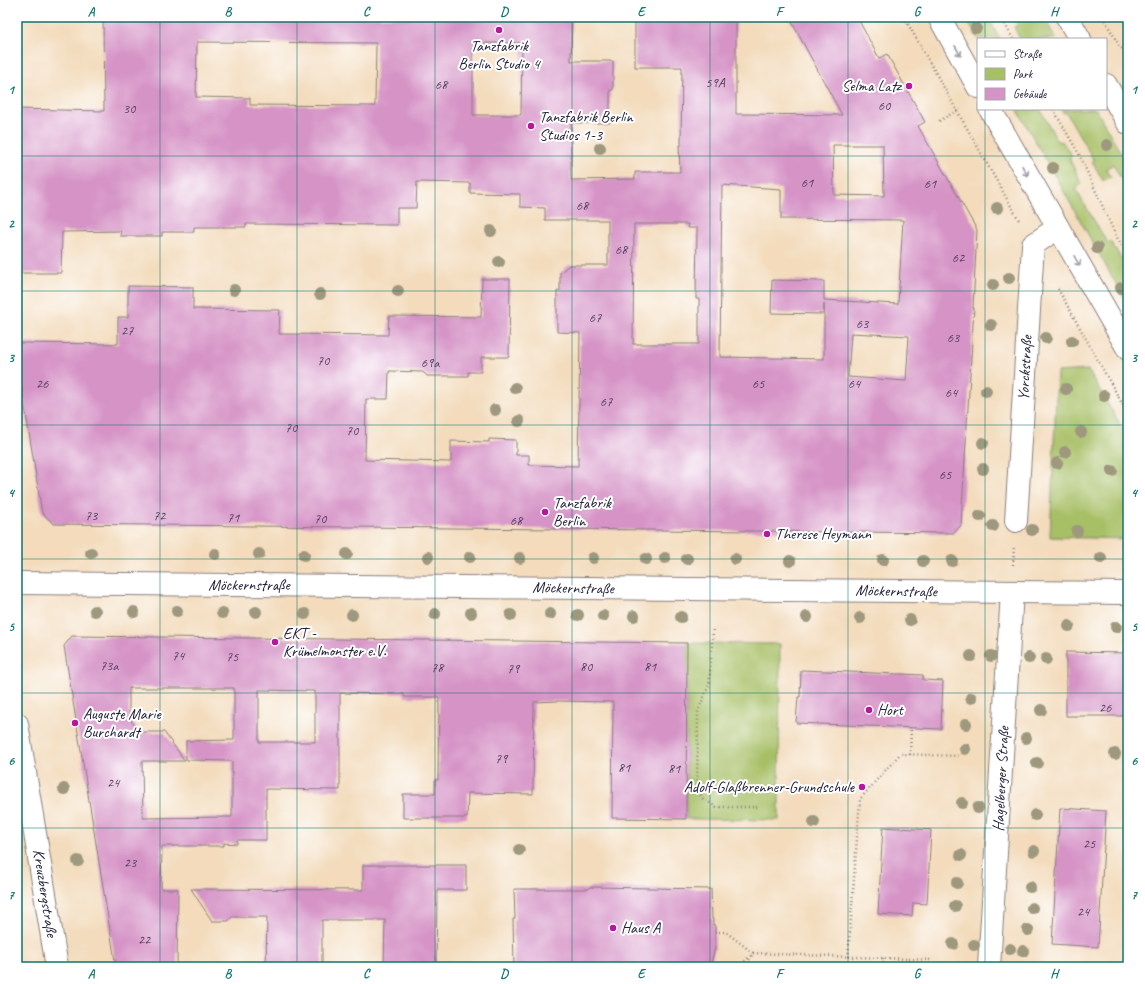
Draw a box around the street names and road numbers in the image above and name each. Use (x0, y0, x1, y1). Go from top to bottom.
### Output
street label: Yorckstraße (1013, 333, 1037, 401)
street label: Möckernstraße (208, 575, 291, 595)
street label: Möckernstraße (532, 577, 616, 599)
street label: Möckernstraße (855, 580, 939, 602)
street label: Hagelberger Straße (988, 724, 1014, 832)
street label: Kreuzbergstraße (28, 848, 62, 940)

